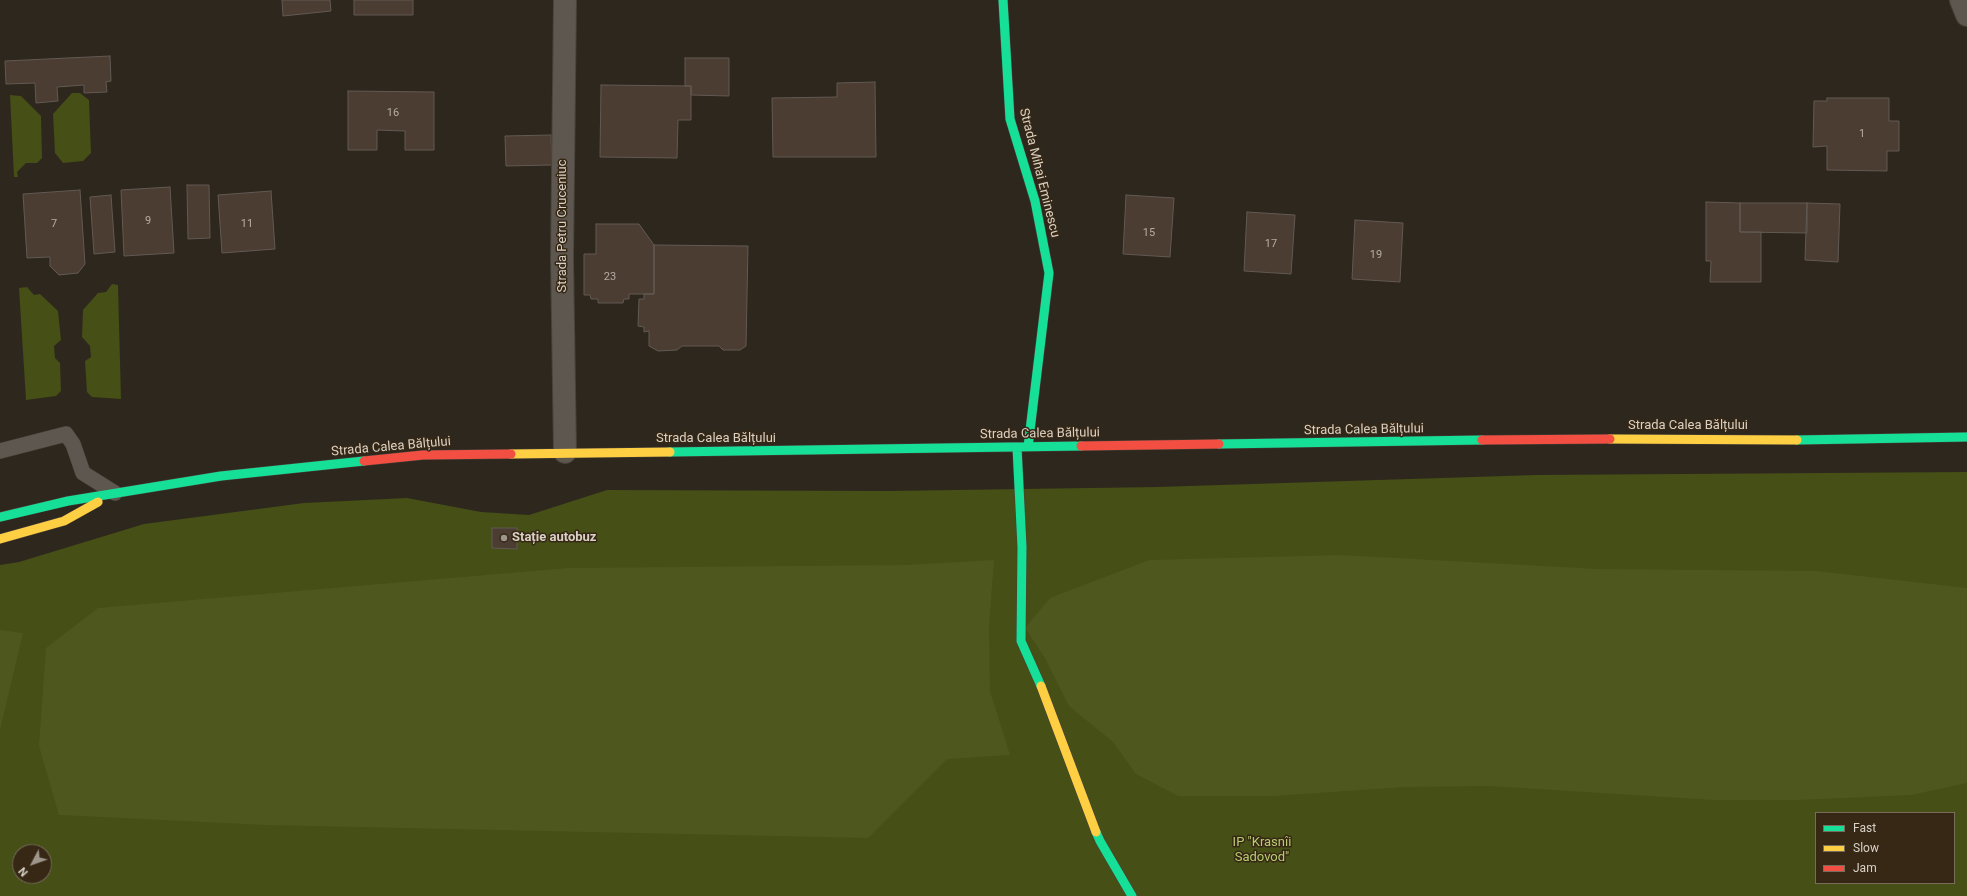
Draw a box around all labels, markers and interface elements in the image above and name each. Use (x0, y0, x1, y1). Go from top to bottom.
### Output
house number: 16 (387, 106, 399, 120)
street label: Strada Mihai Eminescu (1015, 107, 1063, 239)
house number: 1 (1859, 127, 1865, 141)
street label: Strada Petru Cruceniuc (555, 160, 571, 292)
house number: 9 (145, 214, 151, 228)
house number: 7 (51, 217, 57, 231)
house number: 11 (241, 217, 253, 231)
house number: 15 (1143, 226, 1155, 240)
house number: 17 (1265, 237, 1277, 251)
house number: 19 (1370, 248, 1382, 262)
house number: 23 (604, 270, 616, 284)
street label: Strada Calea Bălțului (1628, 418, 1748, 434)
street label: Strada Calea Bălțului (1304, 421, 1424, 439)
street label: Strada Calea Bălțului (980, 425, 1100, 443)
street label: Strada Calea Bălțului (656, 431, 776, 447)
street label: Strada Calea Bălțului (331, 434, 451, 460)
place label: Stație autobuz (512, 530, 596, 546)
marker: Stație autobuz (499, 533, 509, 543)
legend (1815, 812, 1955, 884)
text: Fast (1853, 821, 1876, 835)
park label: IP "Krasnîi Sadovod" (1233, 835, 1291, 866)
text: Slow (1853, 841, 1879, 855)
north arrow (12, 844, 52, 884)
text: Jam (1853, 861, 1877, 875)
text: N (16, 864, 31, 879)

